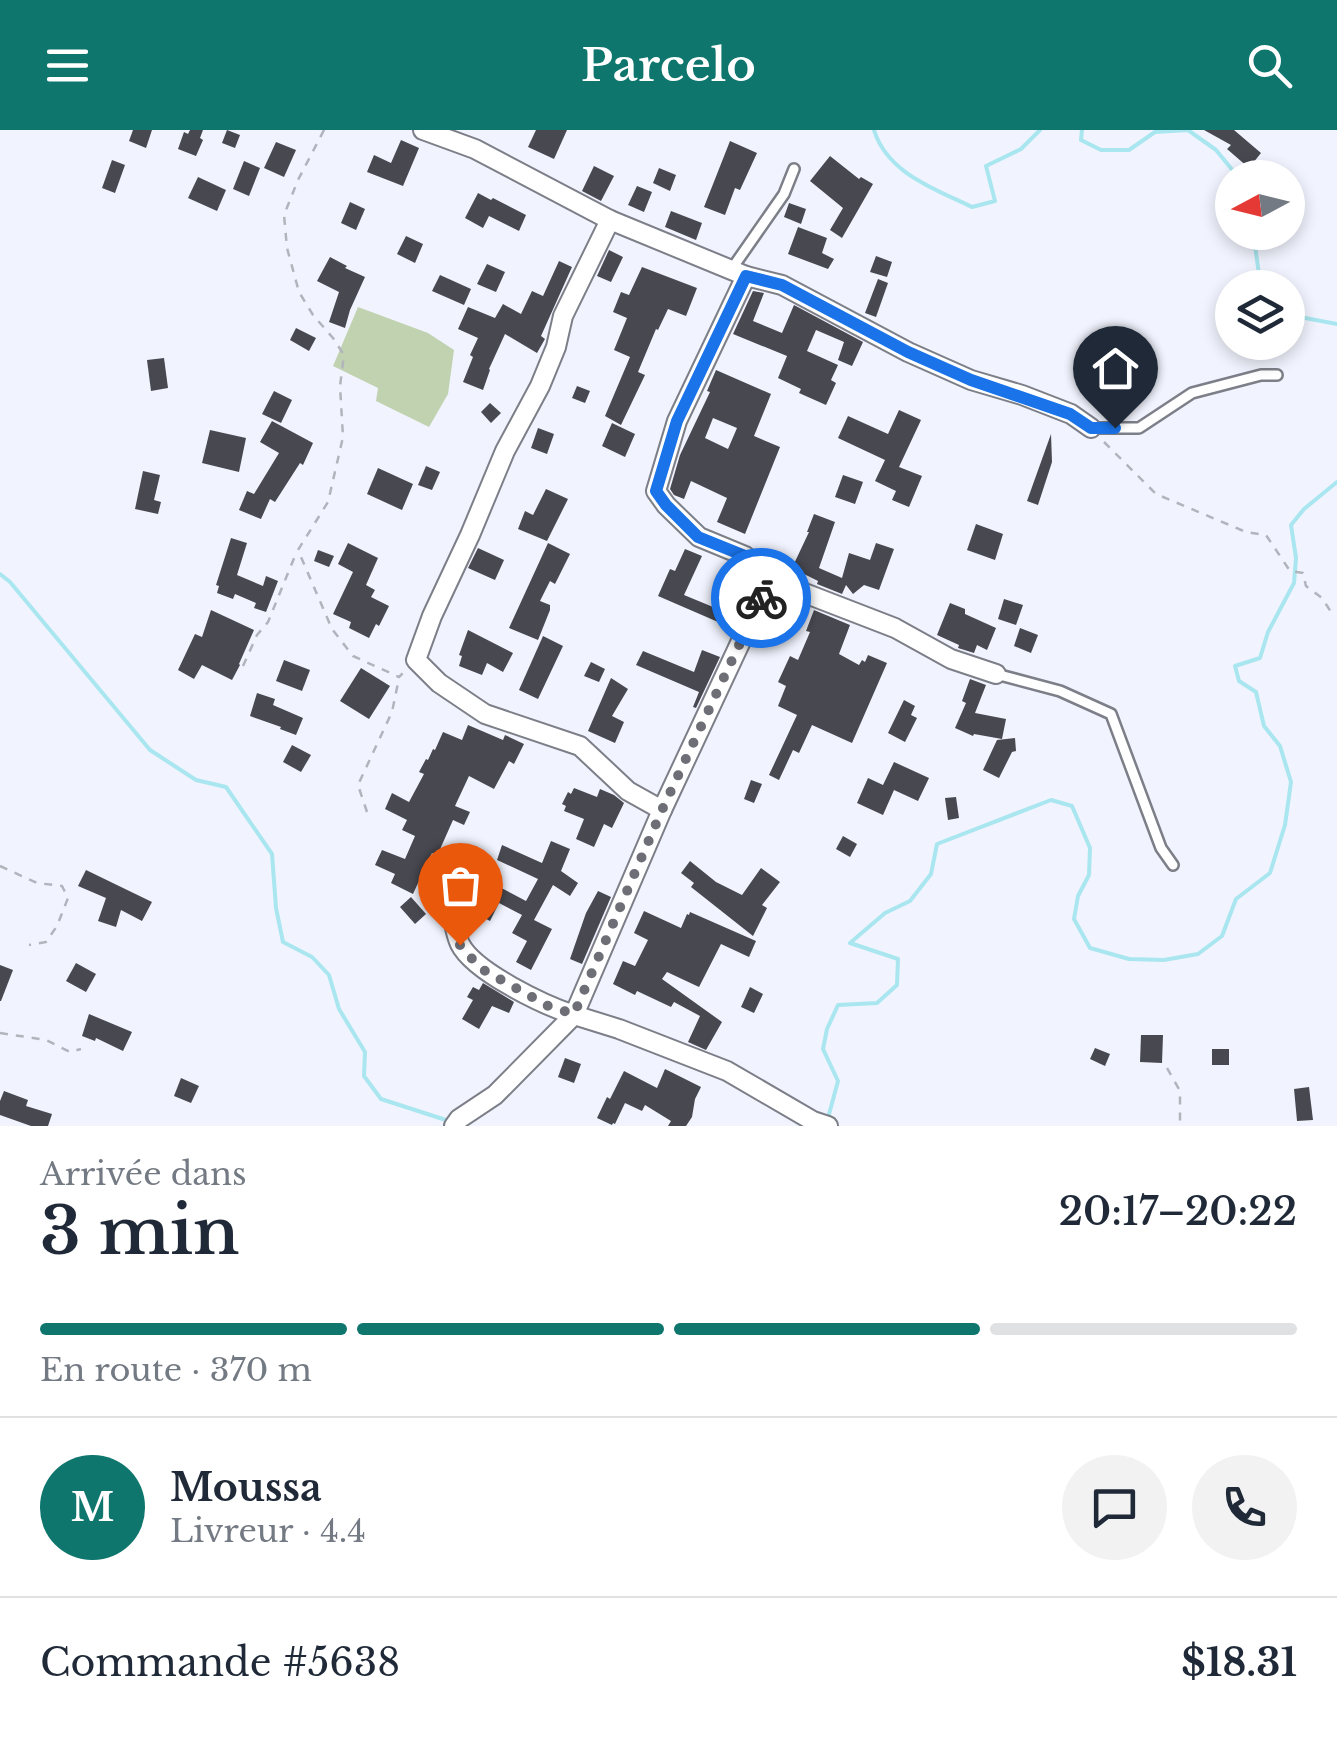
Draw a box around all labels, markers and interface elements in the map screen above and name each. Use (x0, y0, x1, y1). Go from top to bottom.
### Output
text: Parcelo (581, 37, 756, 93)
icon: menu (40, 38, 95, 93)
icon: search (1242, 38, 1297, 93)
north arrow (1215, 160, 1305, 250)
map controls (1215, 160, 1305, 360)
button: layers (1215, 270, 1305, 360)
pin (1073, 326, 1158, 429)
icon: home (1088, 341, 1143, 396)
courier (711, 548, 811, 648)
icon: bike (734, 571, 789, 626)
pin (418, 843, 503, 946)
icon: bag (433, 858, 488, 913)
text: Arrivée dans (40, 1154, 247, 1194)
text: 20:17–20:22 (1059, 1188, 1297, 1235)
text: 3 min (40, 1191, 240, 1272)
text: En route · 370 m (40, 1350, 312, 1390)
button: chat (1062, 1455, 1167, 1560)
button: phone (1192, 1455, 1297, 1560)
text: Moussa (170, 1464, 322, 1511)
text: M (71, 1484, 114, 1531)
text: Livreur · 4.4 (170, 1511, 366, 1551)
text: Commande #5638 (40, 1639, 400, 1686)
text: $18.31 (1181, 1639, 1297, 1686)

